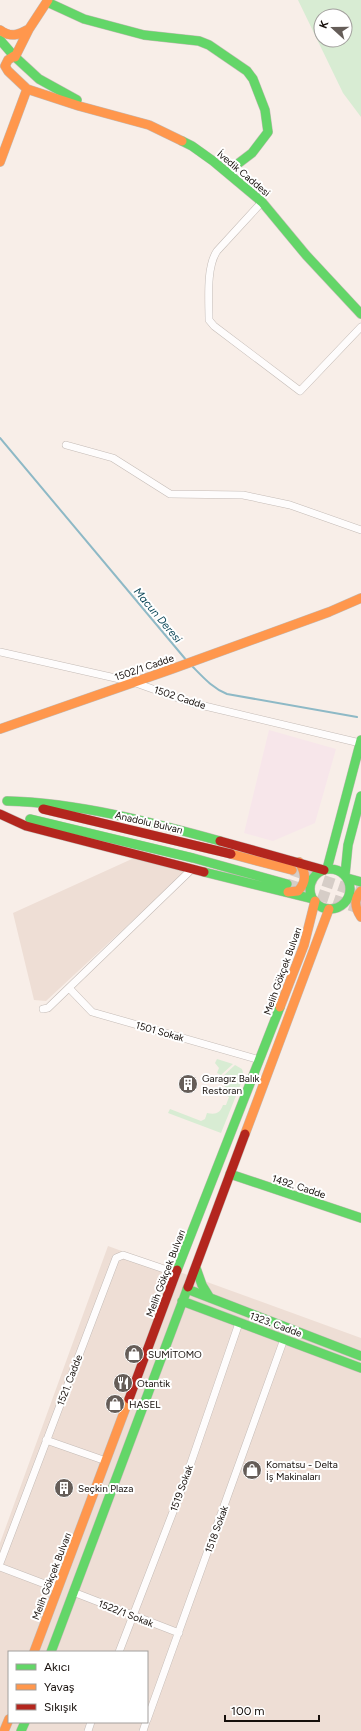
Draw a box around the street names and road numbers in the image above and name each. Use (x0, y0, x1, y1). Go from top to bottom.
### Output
street label: İvedik Caddesi (215, 147, 273, 199)
street label: 1502/1 Cadde (113, 651, 176, 684)
street label: 1502 Cadde (152, 683, 208, 712)
street label: Anadolu Bulvarı (114, 808, 184, 837)
street label: Melih Gökçek Bulvarı (261, 925, 304, 1017)
street label: 1501 Sokak (134, 1018, 186, 1045)
street label: 1492. Cadde (270, 1172, 328, 1201)
street label: Melih Gökçek Bulvarı (143, 1228, 188, 1319)
street label: 1323. Cadde (248, 1309, 304, 1340)
street label: 1521. Cadde (54, 1352, 85, 1408)
street label: 1519 Sokak (167, 1463, 196, 1513)
street label: 1518 Sokak (202, 1504, 231, 1555)
street label: Melih Gökçek Bulvarı (29, 1531, 74, 1622)
street label: 1522/1 Sokak (96, 1597, 155, 1630)

